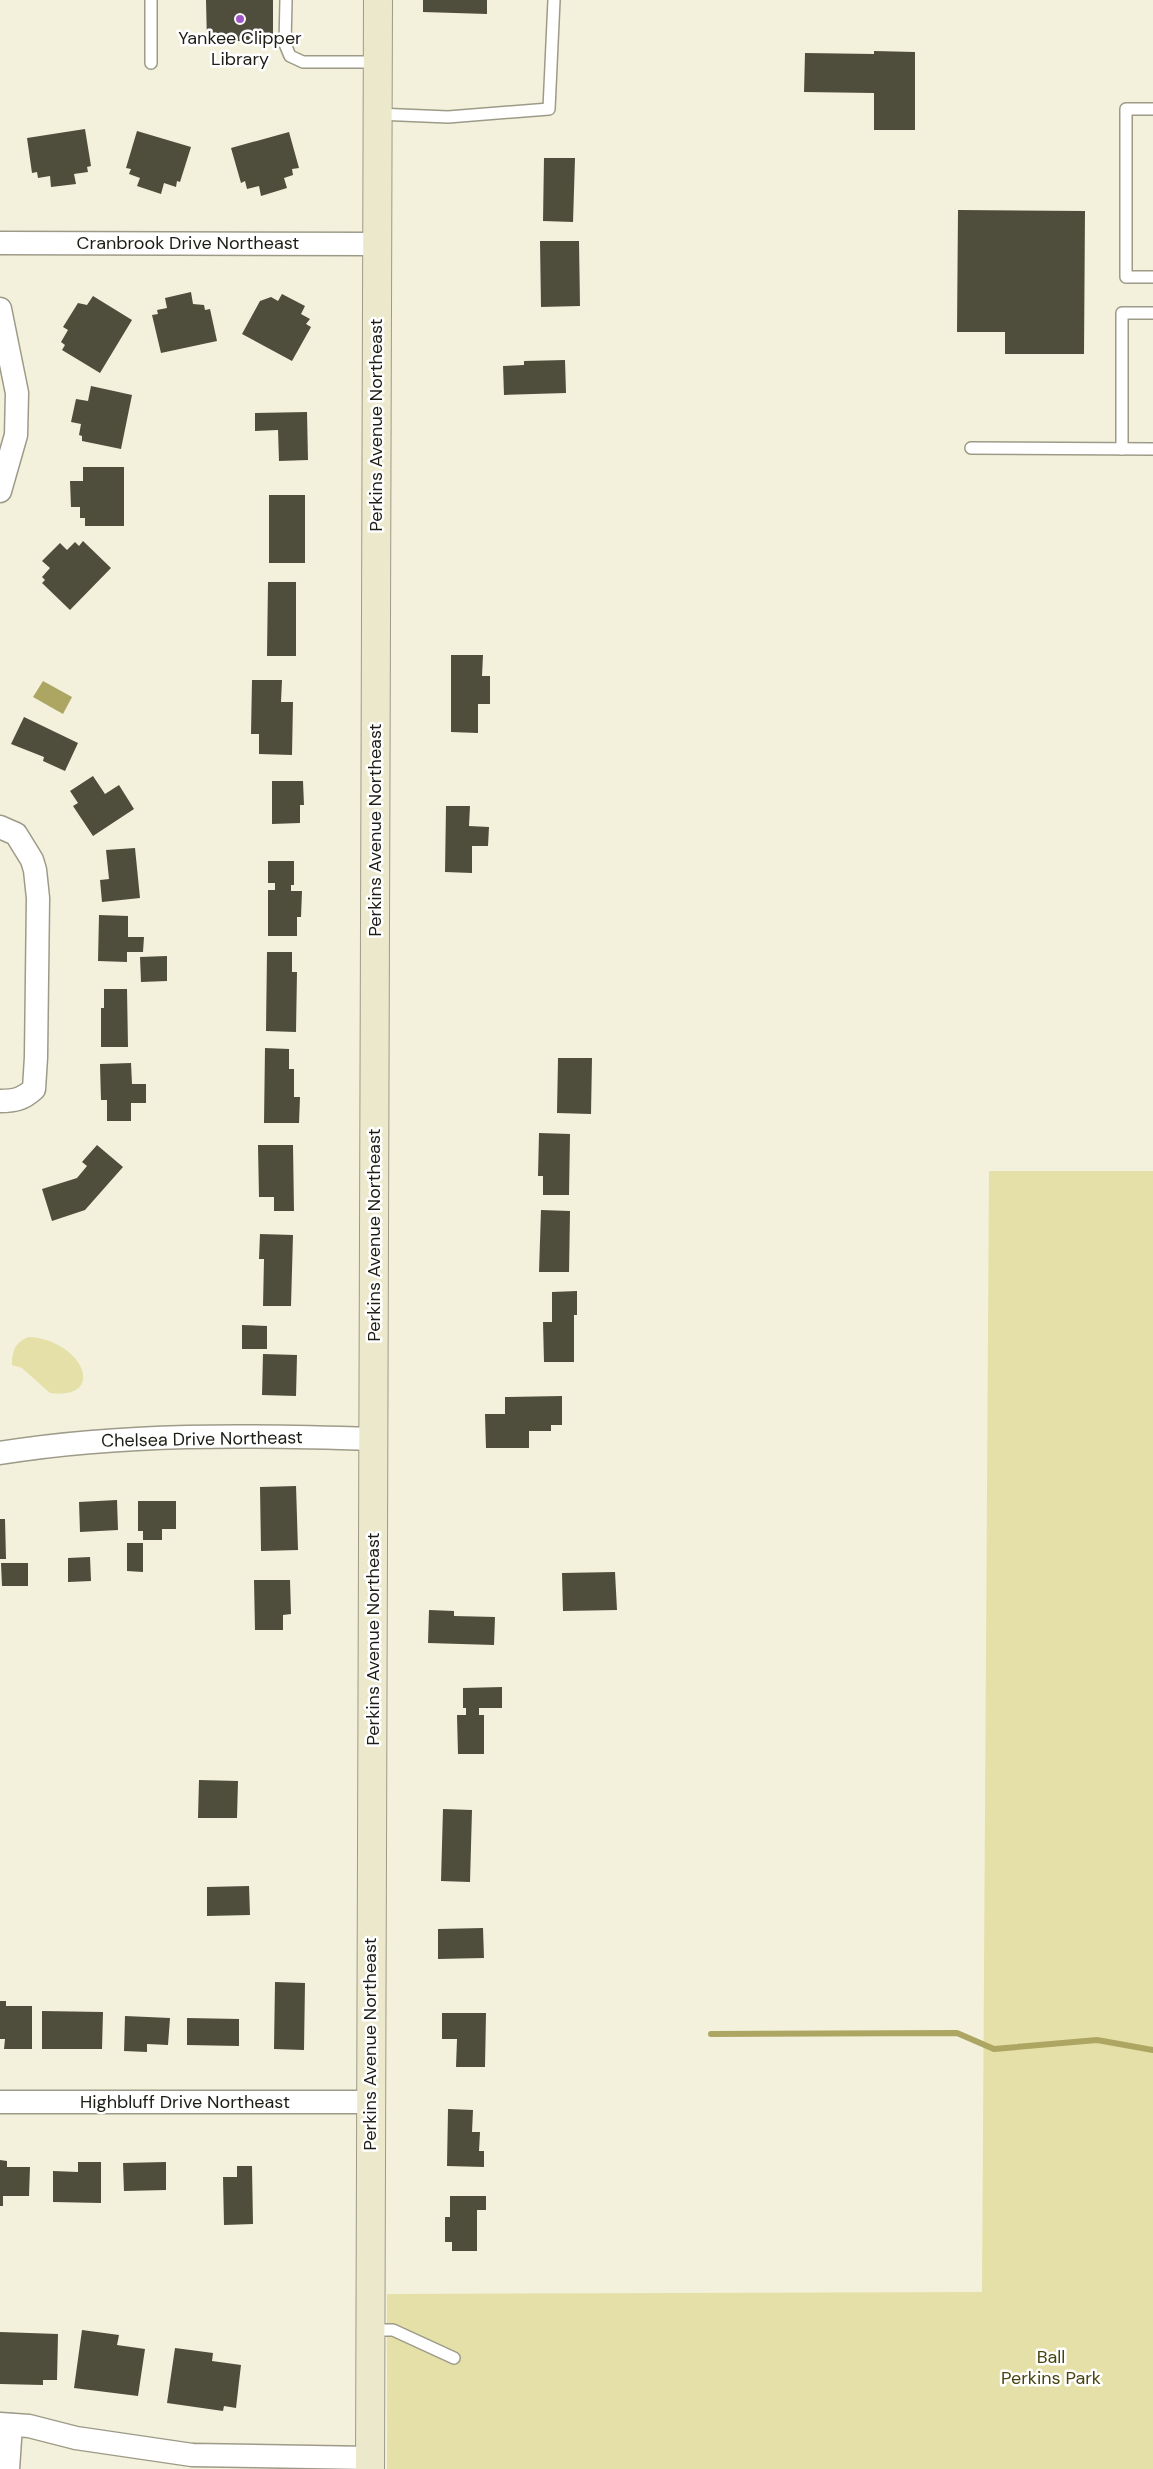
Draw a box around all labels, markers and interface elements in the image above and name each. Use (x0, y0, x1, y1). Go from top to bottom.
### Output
marker: Yankee Clipper Library (234, 13, 246, 25)
place label: Yankee Clipper Library (178, 26, 302, 71)
street label: Cranbrook Drive Northeast (77, 231, 299, 255)
street label: Perkins Avenue Northeast (364, 318, 388, 532)
street label: Perkins Avenue Northeast (363, 723, 387, 937)
street label: Perkins Avenue Northeast (362, 1128, 386, 1342)
street label: Chelsea Drive Northeast (101, 1425, 303, 1453)
street label: Perkins Avenue Northeast (361, 1532, 385, 1746)
street label: Perkins Avenue Northeast (358, 1937, 382, 2151)
street label: Highbluff Drive Northeast (80, 2090, 290, 2114)
park label: Ball Perkins Park (1001, 2345, 1101, 2390)

